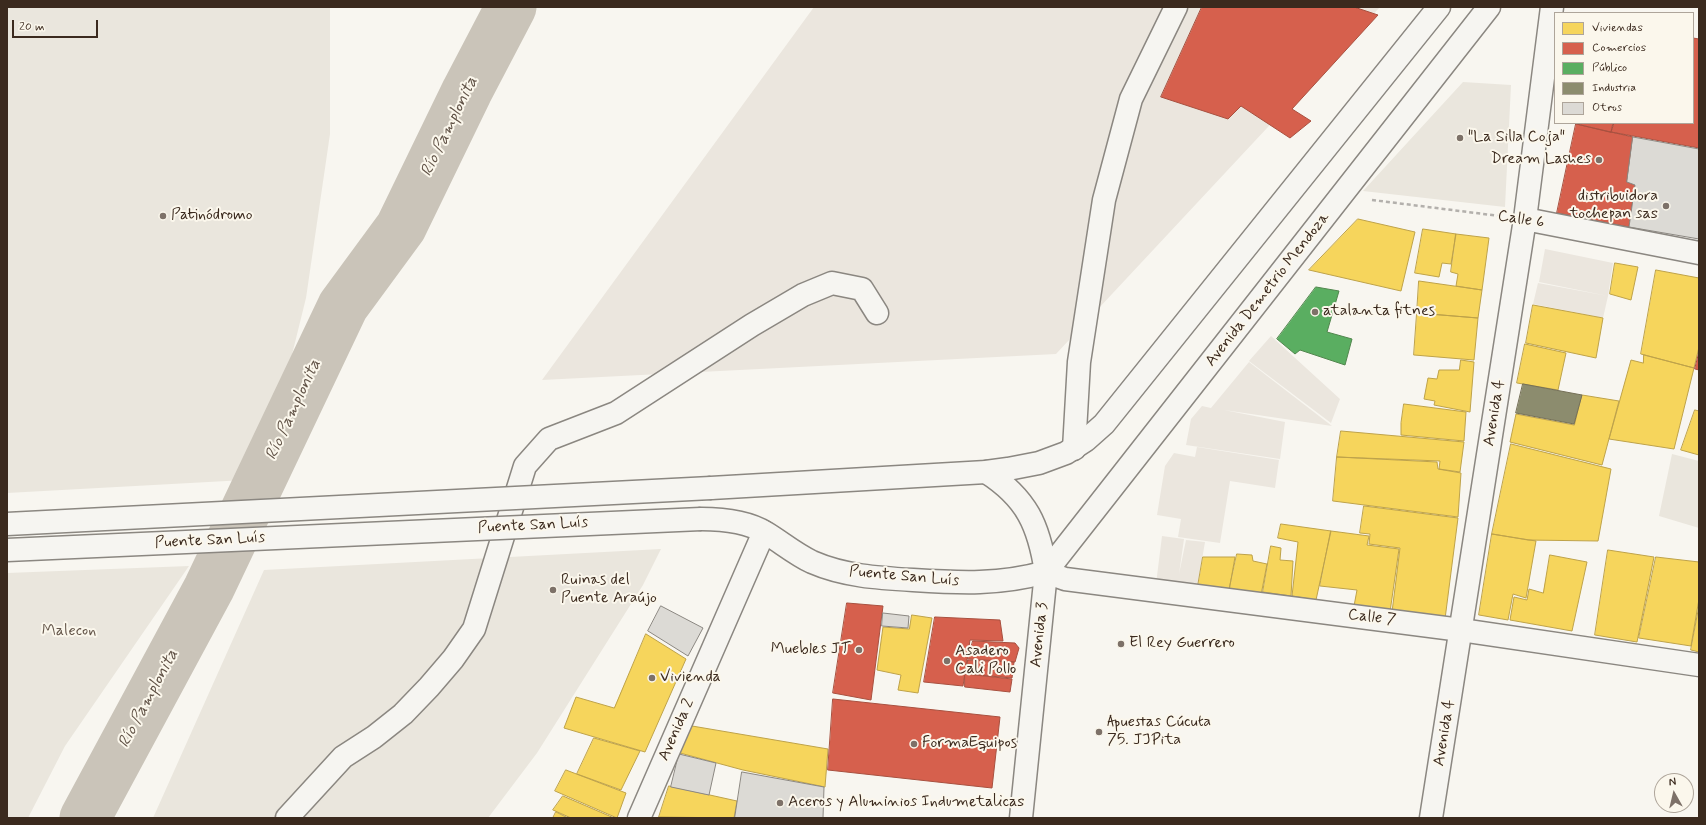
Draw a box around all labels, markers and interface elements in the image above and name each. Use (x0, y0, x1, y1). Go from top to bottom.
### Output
scale bar (14, 12, 100, 38)
legend (1554, 12, 1694, 124)
text: 20 m (19, 19, 45, 35)
text: Viviendas (1592, 20, 1643, 36)
text: Comercios (1592, 40, 1646, 56)
text: Público (1592, 60, 1627, 76)
water label: Río Pamplonita (417, 74, 483, 180)
text: Industria (1592, 80, 1636, 96)
text: Otros (1592, 100, 1622, 116)
place label: "La Silla Coja" (1468, 128, 1565, 148)
marker: "La Silla Coja" (1455, 133, 1465, 143)
place label: Dream Lashes (1491, 150, 1591, 170)
marker: Dream Lashes (1594, 155, 1604, 165)
place label: distribuidora tochepan sas (1569, 187, 1658, 225)
marker: distribuidora tochepan sas (1661, 201, 1671, 211)
place label: Patinódromo (171, 206, 253, 226)
street label: Calle 6 (1496, 207, 1546, 233)
street label: Avenida Demetrio Mendoza (1202, 209, 1334, 371)
marker: Patinódromo (158, 211, 168, 221)
place label: atalanta fitnes (1323, 302, 1435, 322)
marker: atalanta fitnes (1310, 307, 1320, 317)
water label: Río Pamplonita (262, 357, 326, 463)
street label: Avenida 4 (1480, 378, 1510, 448)
street label: Puente San Luís (477, 514, 589, 538)
street label: Puente San Luís (154, 529, 266, 553)
street label: Puente San Luís (848, 563, 960, 591)
place label: Ruinas del Puente Araújo (561, 571, 657, 609)
marker: Ruinas del Puente Araújo (548, 585, 558, 595)
street label: Avenida 3 (1027, 602, 1053, 668)
street label: Calle 7 (1347, 606, 1397, 630)
park label: Malecon (42, 622, 96, 642)
place label: El Rey Guerrero (1129, 634, 1235, 654)
marker: El Rey Guerrero (1116, 639, 1126, 649)
place label: Muebles JT (771, 640, 851, 660)
place label: Asadero Cali Pollo (955, 642, 1016, 680)
marker: Muebles JT (854, 645, 864, 655)
water label: Río Pamplonita (115, 646, 183, 752)
marker: Asadero Cali Pollo (942, 656, 952, 666)
place label: Vivienda (660, 668, 721, 688)
marker: Vivienda (647, 673, 657, 683)
street label: Avenida 2 (655, 696, 699, 764)
street label: Avenida 4 (1430, 698, 1460, 768)
place label: Apuestas Cúcuta 75. JJPita (1107, 713, 1211, 751)
marker: Apuestas Cúcuta 75. JJPita (1094, 727, 1104, 737)
place label: FormaEquipos (922, 734, 1017, 754)
marker: FormaEquipos (909, 739, 919, 749)
north arrow (1654, 773, 1694, 813)
text: N (1668, 775, 1677, 790)
place label: Aceros y Aluminios Indumetalicas (788, 793, 1024, 813)
marker: Aceros y Aluminios Indumetalicas (775, 798, 785, 808)

